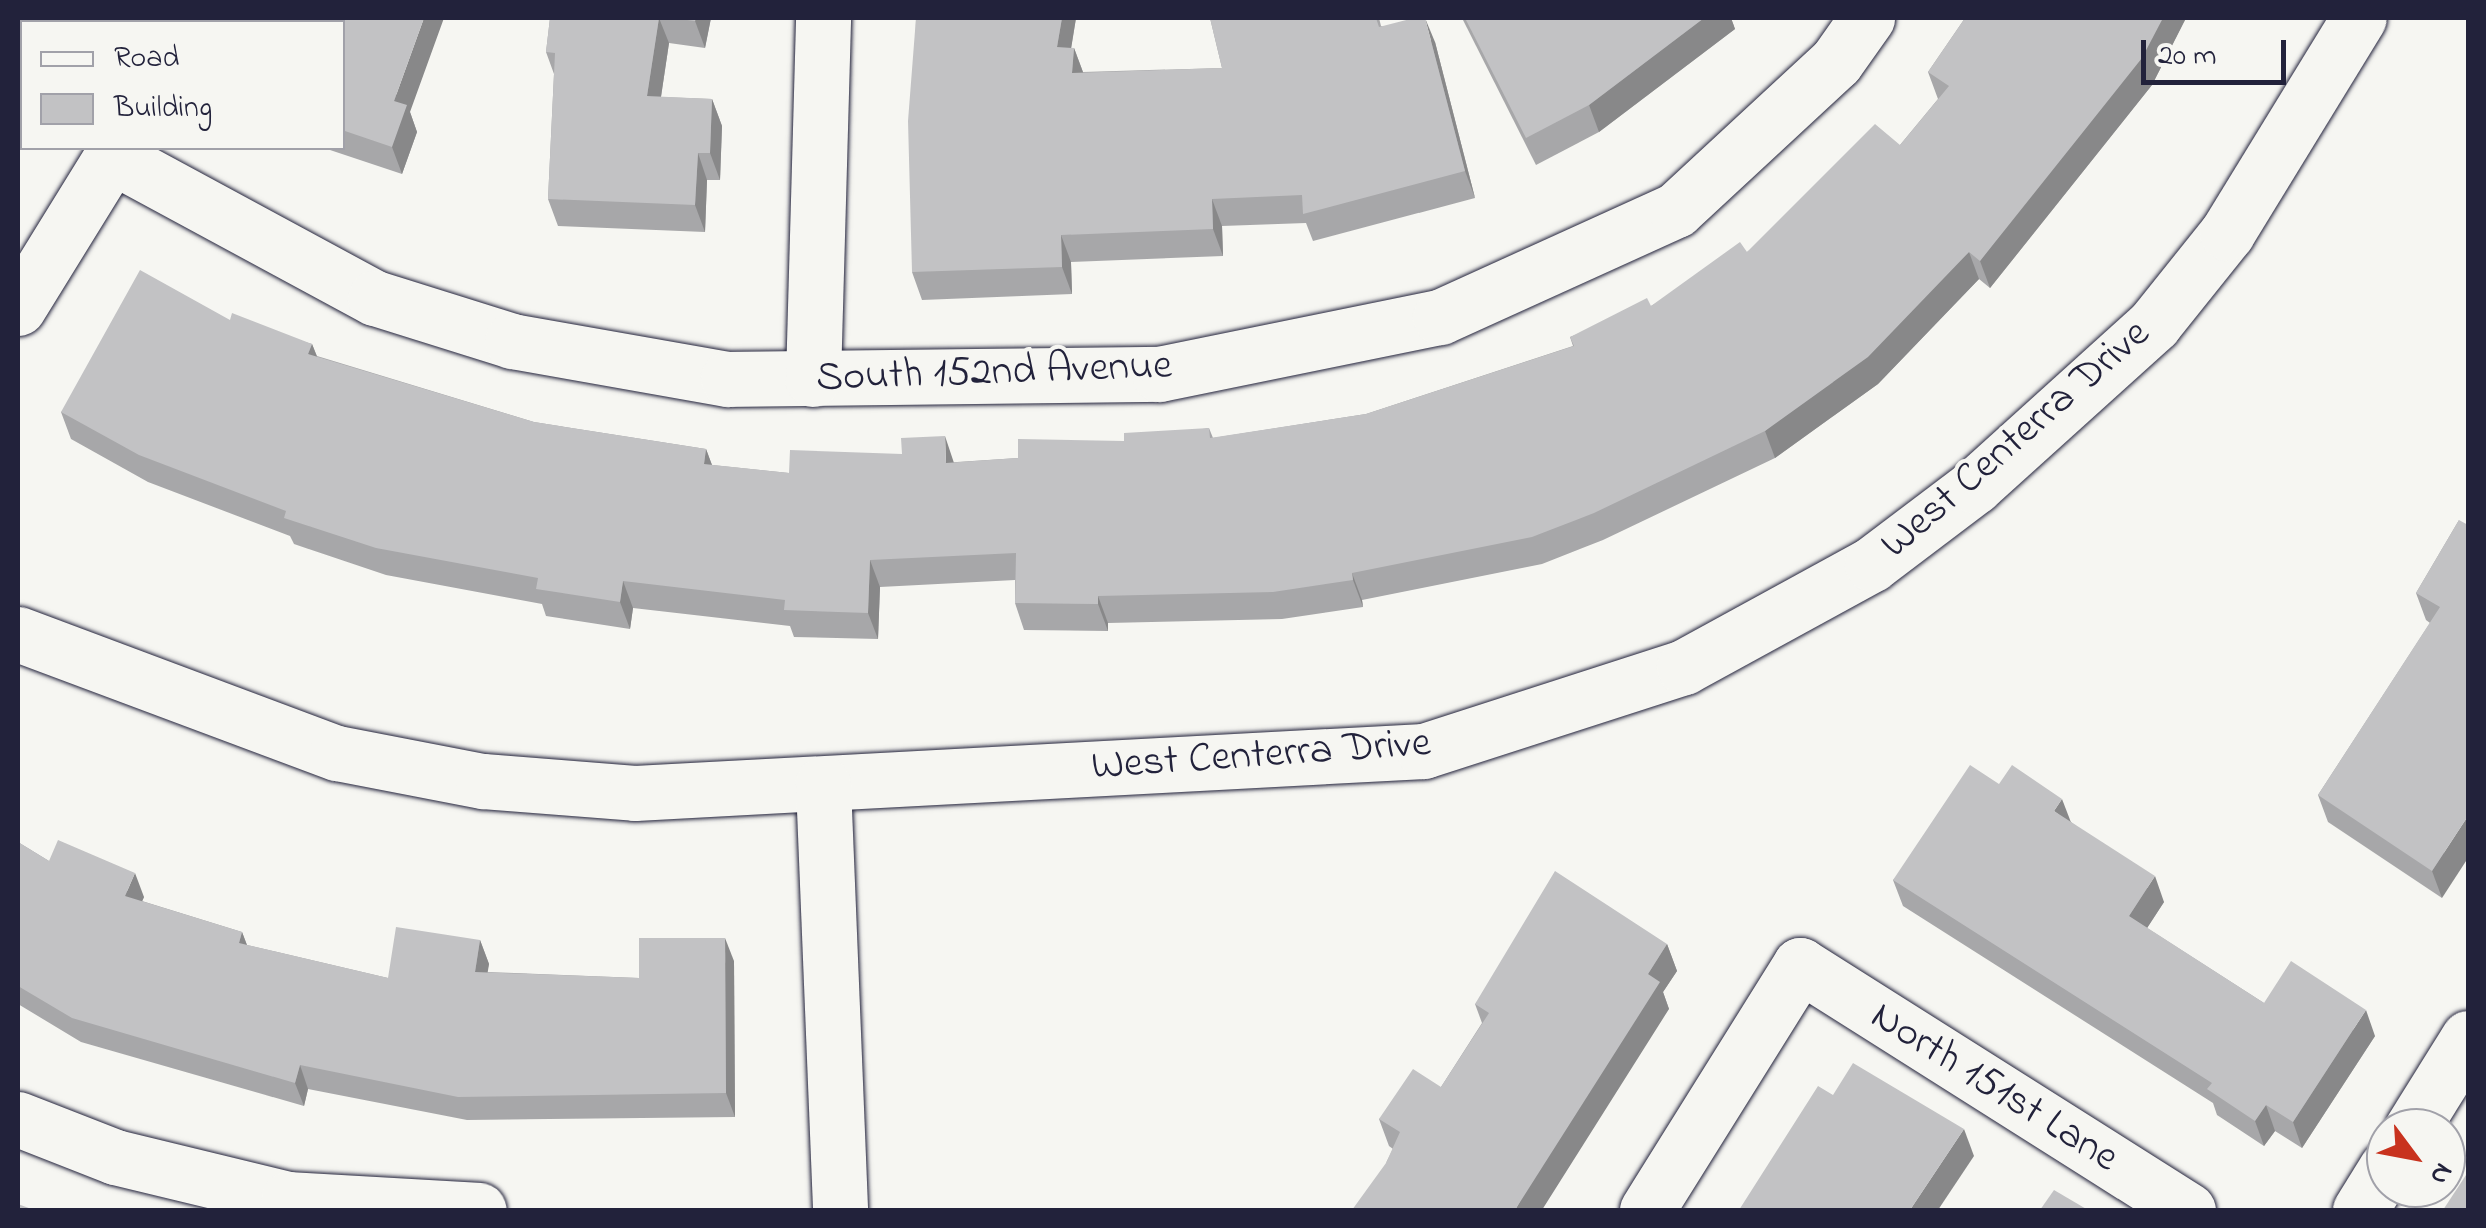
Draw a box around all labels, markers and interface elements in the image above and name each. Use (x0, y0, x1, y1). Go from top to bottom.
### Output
legend (20, 20, 345, 150)
scale bar (2146, 20, 2291, 82)
text: 20 m (2158, 35, 2217, 79)
text: Road (114, 37, 179, 81)
text: Building (114, 87, 212, 131)
street label: West Centerra Drive (1871, 310, 2161, 570)
street label: South 152nd Avenue (815, 342, 1173, 404)
street label: West Centerra Drive (1090, 719, 1432, 793)
street label: North 151st Lane (1861, 992, 2127, 1184)
north arrow (2366, 1108, 2466, 1208)
text: N (2418, 1154, 2463, 1192)

